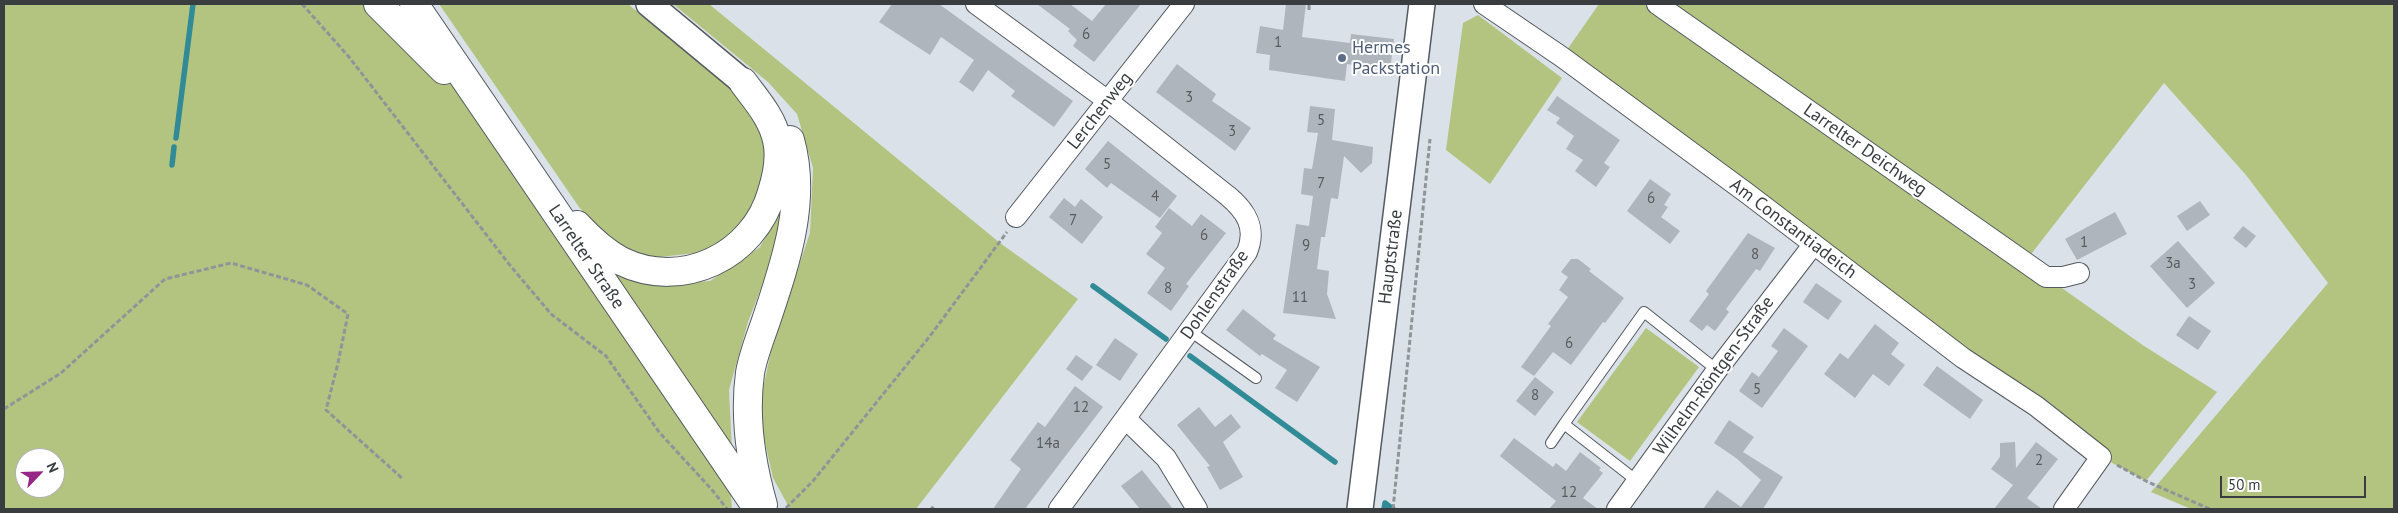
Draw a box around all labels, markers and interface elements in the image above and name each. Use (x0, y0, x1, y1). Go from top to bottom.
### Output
house number: 6 (1082, 26, 1090, 44)
house number: 1 (1274, 34, 1282, 52)
place label: Hermes Packstation (1352, 37, 1440, 80)
marker: Hermes Packstation (1336, 52, 1348, 64)
street label: Lerchenweg (1063, 68, 1137, 154)
house number: 3 (1185, 89, 1193, 107)
street label: Larrelter Deichweg (1799, 99, 1931, 201)
house number: 5 (1317, 112, 1325, 130)
house number: 3 (1228, 123, 1236, 141)
house number: 5 (1103, 156, 1111, 174)
street label: Am Constantiadeich (1725, 174, 1861, 284)
house number: 7 (1317, 175, 1325, 193)
house number: 4 (1151, 188, 1159, 206)
house number: 6 (1647, 190, 1655, 208)
street label: Larrelter Straße (543, 201, 629, 313)
street label: Hauptstraße (1374, 208, 1408, 306)
house number: 7 (1069, 212, 1077, 230)
house number: 6 (1200, 227, 1208, 245)
house number: 1 (2080, 234, 2088, 252)
house number: 9 (1302, 237, 1310, 255)
street label: Dohlenstraße (1176, 246, 1254, 344)
house number: 8 (1751, 246, 1759, 264)
house number: 3a (2165, 255, 2181, 273)
house number: 3 (2188, 276, 2196, 294)
house number: 8 (1164, 280, 1172, 298)
house number: 11 (1292, 289, 1308, 307)
street label: Wilhelm-Röntgen-Straße (1649, 292, 1779, 460)
house number: 6 (1565, 335, 1573, 353)
house number: 5 (1753, 381, 1761, 399)
house number: 8 (1531, 387, 1539, 405)
house number: 12 (1073, 399, 1089, 417)
house number: 14a (1036, 435, 1060, 453)
north arrow (15, 448, 65, 498)
house number: 2 (2035, 452, 2043, 470)
text: N (43, 459, 63, 475)
scale bar (2223, 466, 2369, 498)
text: 50 m (2228, 475, 2261, 494)
house number: 12 (1561, 484, 1577, 502)

